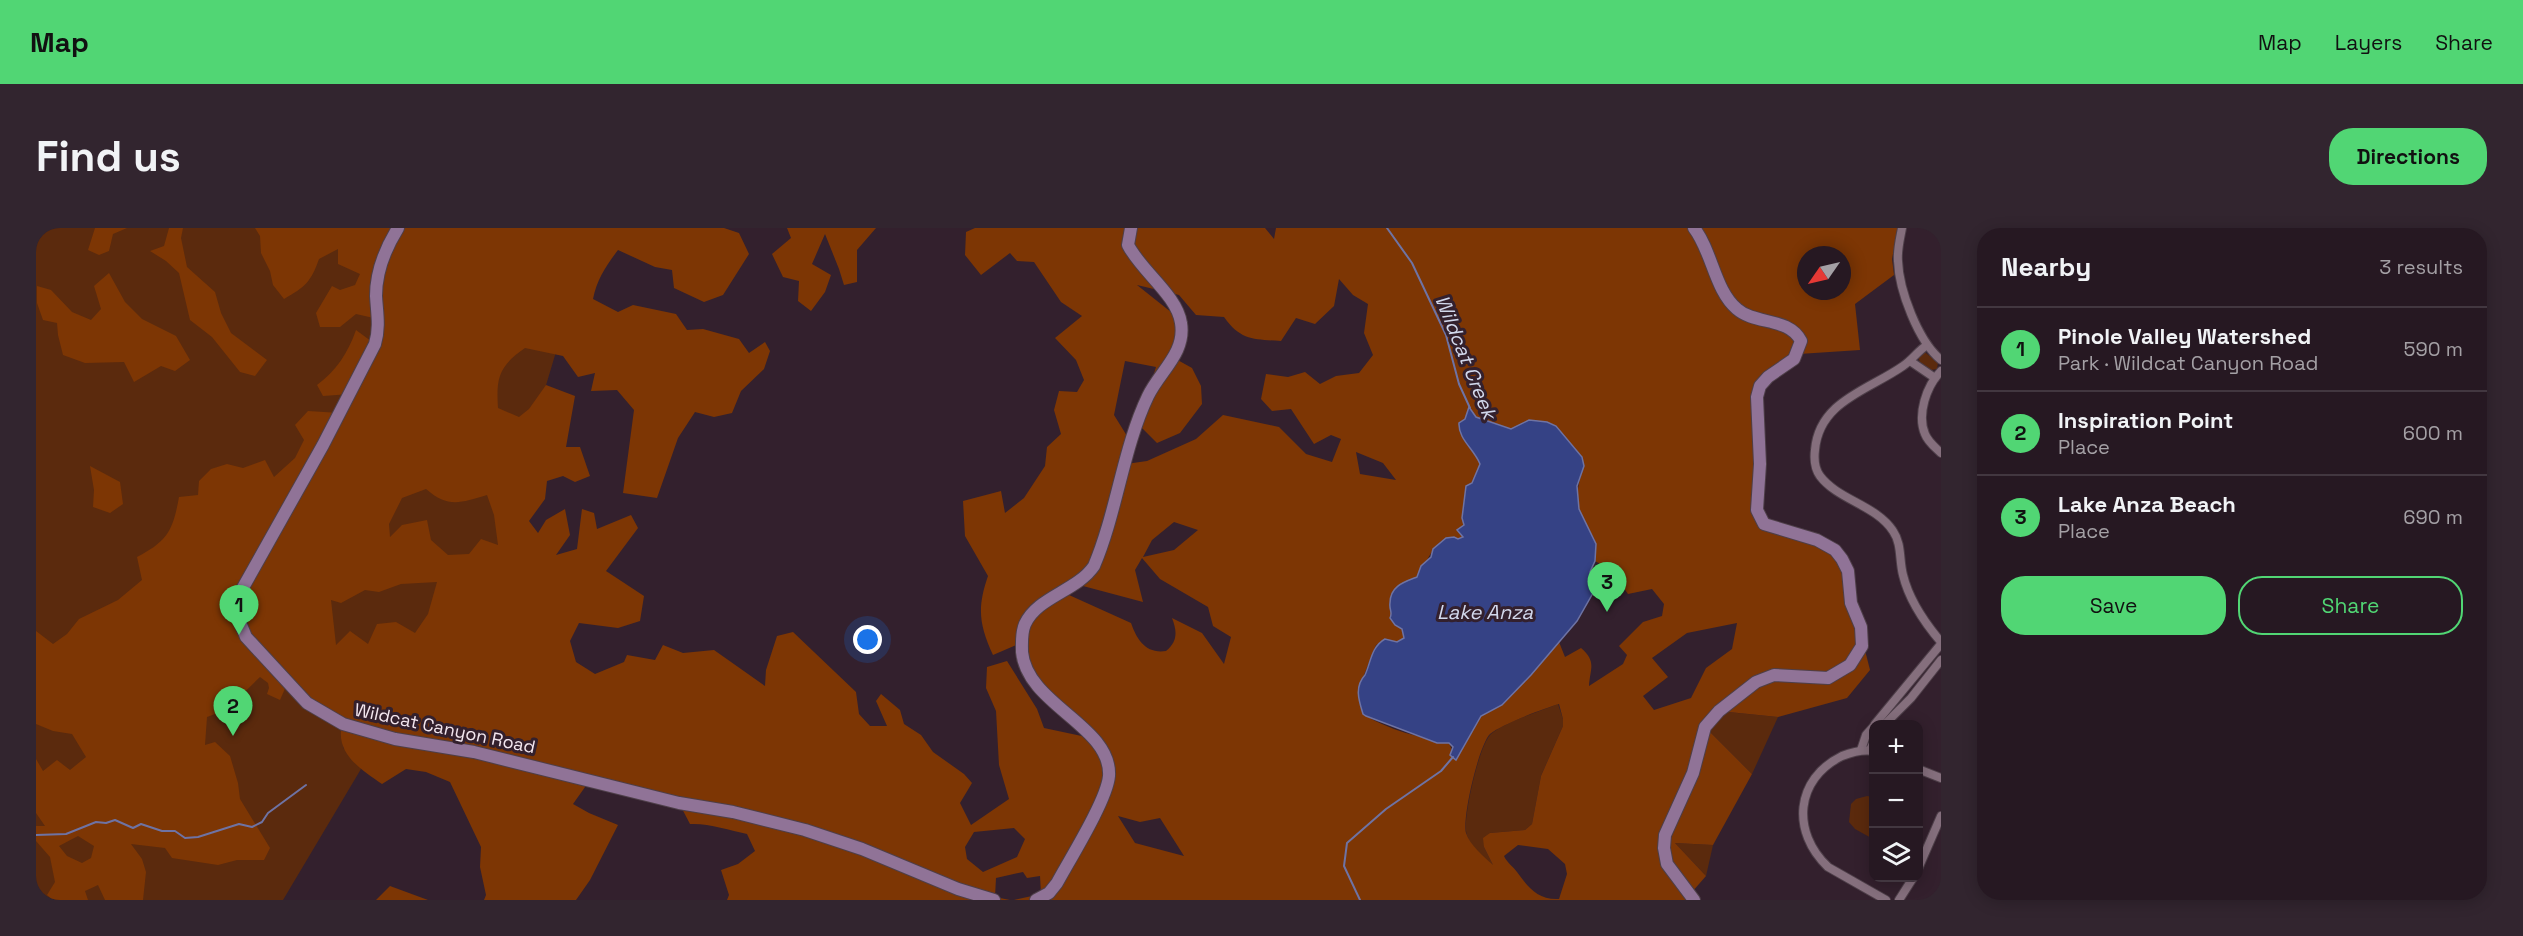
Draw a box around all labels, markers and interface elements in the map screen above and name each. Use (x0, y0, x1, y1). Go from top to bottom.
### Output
text: Map (30, 24, 89, 60)
text: Map (2258, 29, 2302, 56)
text: Layers (2335, 29, 2402, 56)
text: Share (2435, 29, 2493, 56)
button: Directions (2329, 128, 2487, 185)
text: Find us (36, 130, 181, 183)
north arrow (1797, 246, 1851, 300)
text: Nearby (2001, 250, 2091, 284)
text: 3 results (2379, 254, 2463, 280)
water label: Wildcat Creek (1429, 291, 1504, 425)
text: Pinole Valley Watershed (2058, 322, 2311, 350)
text: 1 (2016, 336, 2025, 362)
text: 590 m (2404, 336, 2463, 362)
text: Park · Wildcat Canyon Road (2058, 350, 2318, 376)
text: Inspiration Point (2058, 406, 2233, 434)
text: 2 (2015, 420, 2026, 446)
text: 600 m (2403, 420, 2463, 446)
text: Place (2058, 434, 2110, 460)
text: Lake Anza Beach (2058, 490, 2236, 518)
text: 3 (2014, 504, 2027, 530)
text: 690 m (2403, 504, 2463, 530)
text: Place (2058, 518, 2110, 544)
pin: 3 (1588, 562, 1626, 612)
button: Save (2001, 576, 2226, 635)
button: Share (2238, 576, 2463, 635)
pin: 1 (220, 586, 258, 635)
water label: Lake Anza (1437, 599, 1534, 625)
your location (853, 625, 882, 654)
pin: 2 (214, 686, 252, 736)
street label: Wildcat Canyon Road (352, 698, 538, 758)
map controls (1869, 720, 1923, 882)
button: + (1869, 720, 1923, 774)
button: − (1869, 774, 1923, 828)
button: layers (1869, 828, 1923, 882)

